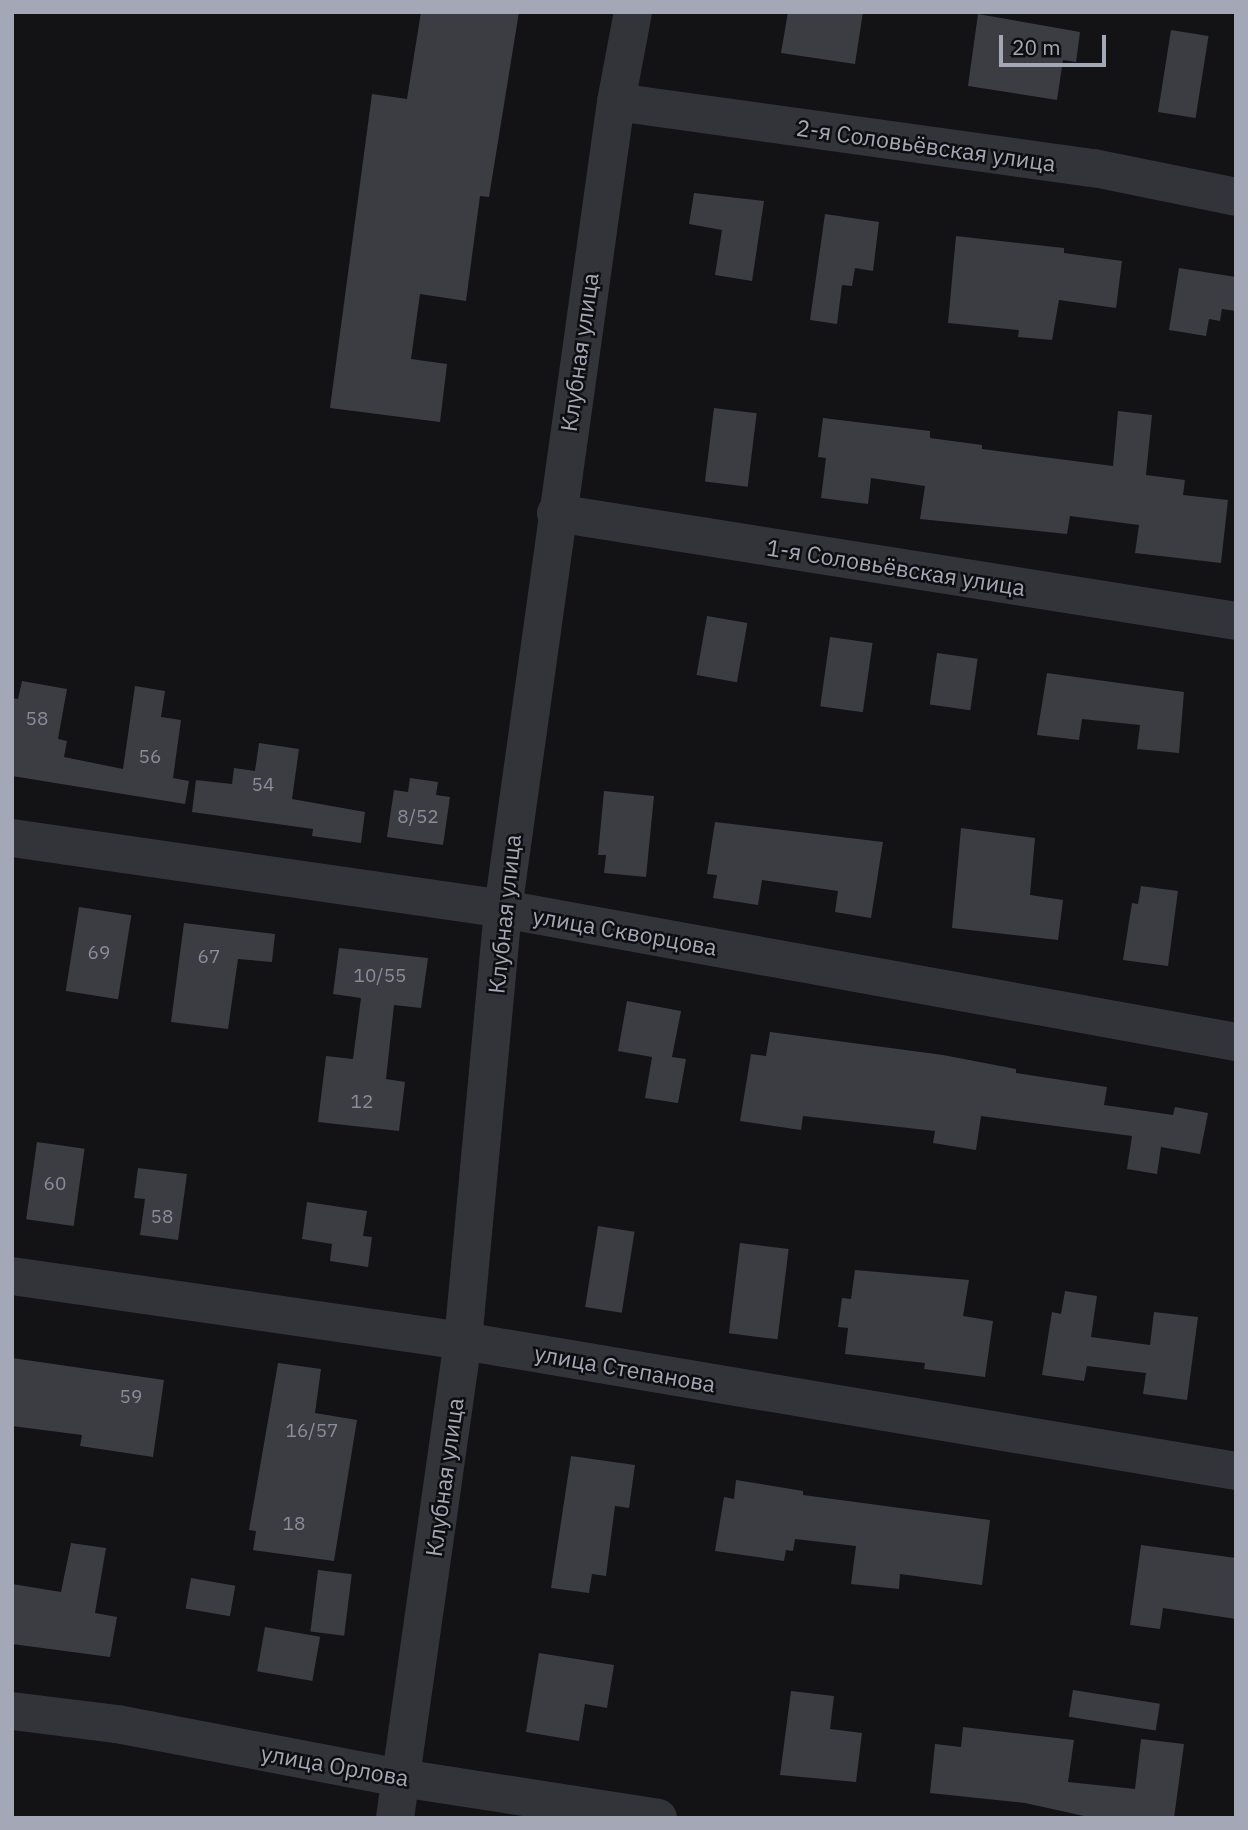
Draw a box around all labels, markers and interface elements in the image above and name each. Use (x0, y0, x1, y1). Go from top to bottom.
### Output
scale bar (1003, 21, 1110, 65)
text: 20 m (1012, 33, 1061, 61)
street label: 2-я Соловьёвская улица (795, 113, 1057, 177)
street label: Клубная улица (554, 271, 604, 433)
street label: 1-я Соловьёвская улица (765, 533, 1027, 601)
house number: 58 (26, 708, 48, 730)
house number: 56 (139, 746, 161, 768)
house number: 54 (252, 774, 274, 796)
house number: 8/52 (397, 806, 439, 828)
street label: Клубная улица (482, 833, 526, 995)
street label: улица Скворцова (531, 901, 719, 961)
house number: 69 (88, 942, 110, 964)
house number: 67 (198, 946, 220, 968)
house number: 10/55 (354, 965, 406, 987)
house number: 12 (351, 1091, 373, 1113)
house number: 60 (44, 1173, 66, 1195)
house number: 58 (151, 1206, 173, 1228)
street label: улица Степанова (532, 1338, 718, 1398)
house number: 59 (120, 1386, 142, 1408)
street label: Клубная улица (419, 1396, 469, 1558)
house number: 16/57 (286, 1420, 338, 1442)
house number: 18 (283, 1513, 305, 1535)
street label: улица Орлова (259, 1738, 411, 1792)

